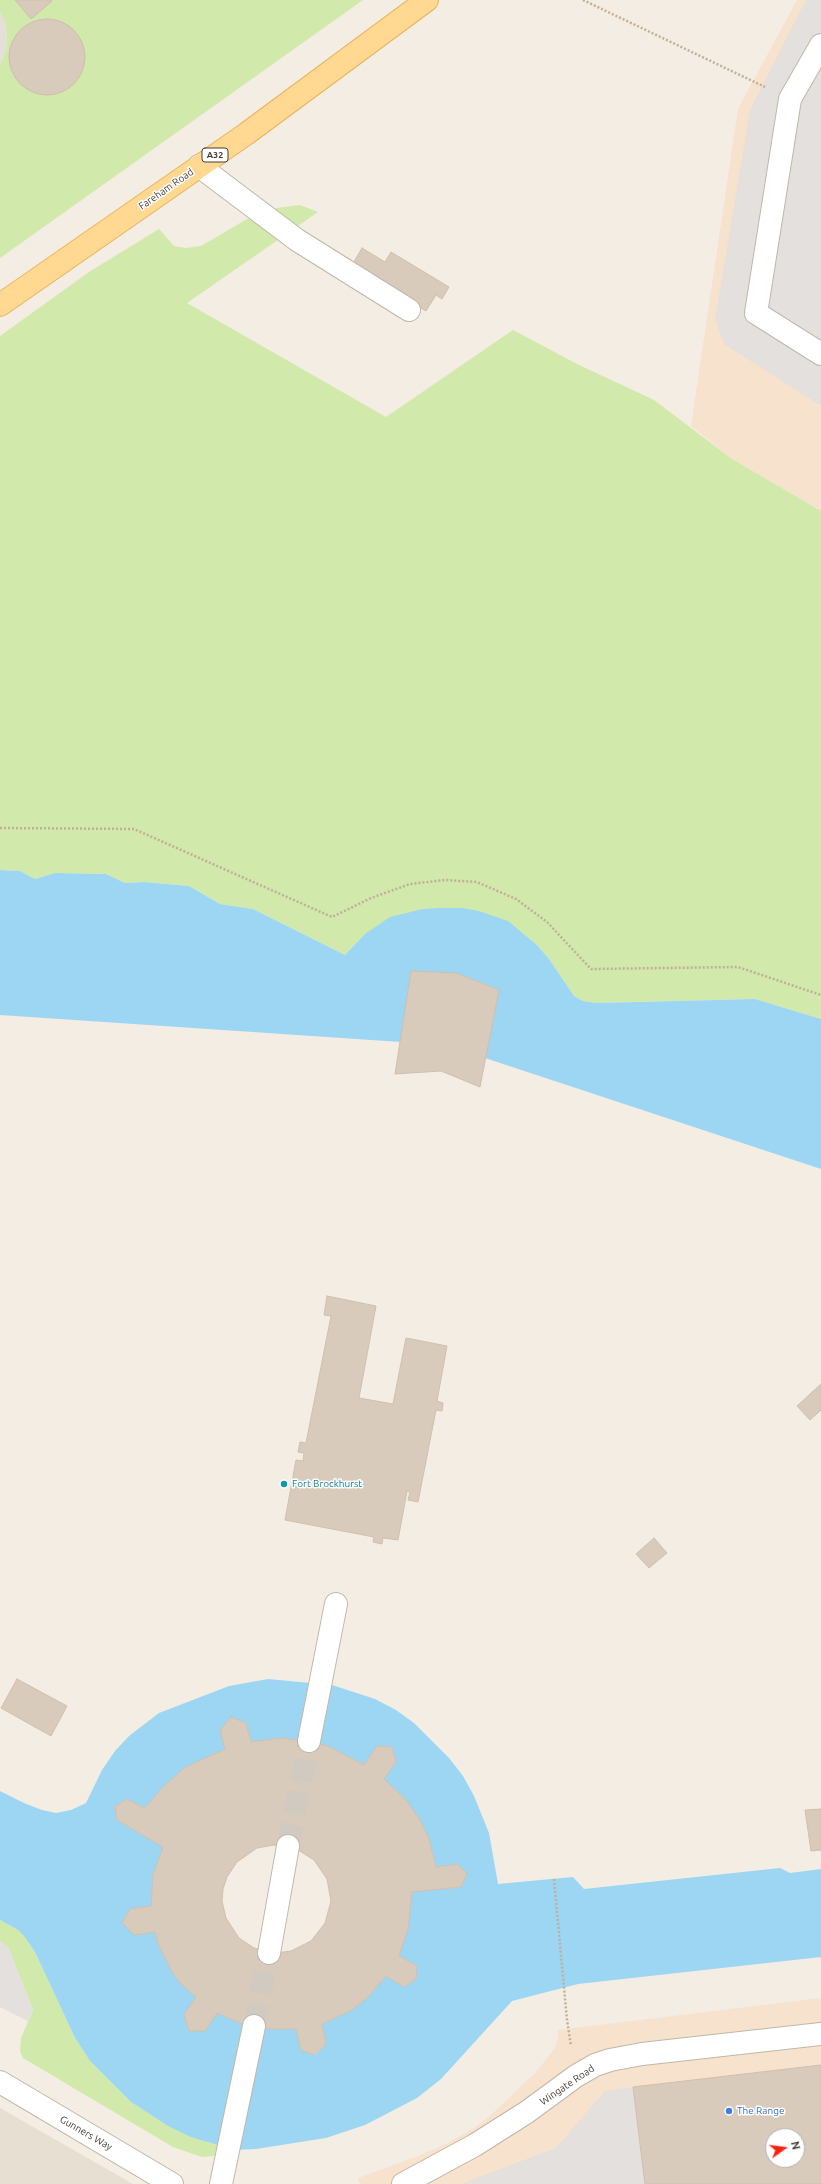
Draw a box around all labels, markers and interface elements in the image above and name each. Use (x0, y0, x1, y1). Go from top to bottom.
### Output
road number: A32 (202, 148, 228, 162)
street label: Fareham Road (136, 166, 196, 212)
place label: Fort Brockhurst (292, 1478, 362, 1490)
marker: Fort Brockhurst (279, 1479, 289, 1489)
street label: Wingate Road (537, 2062, 597, 2108)
place label: The Range (737, 2105, 784, 2117)
marker: The Range (724, 2106, 734, 2116)
street label: Gunners Way (58, 2113, 114, 2153)
north arrow (765, 2128, 805, 2168)
text: N (789, 2140, 802, 2151)

